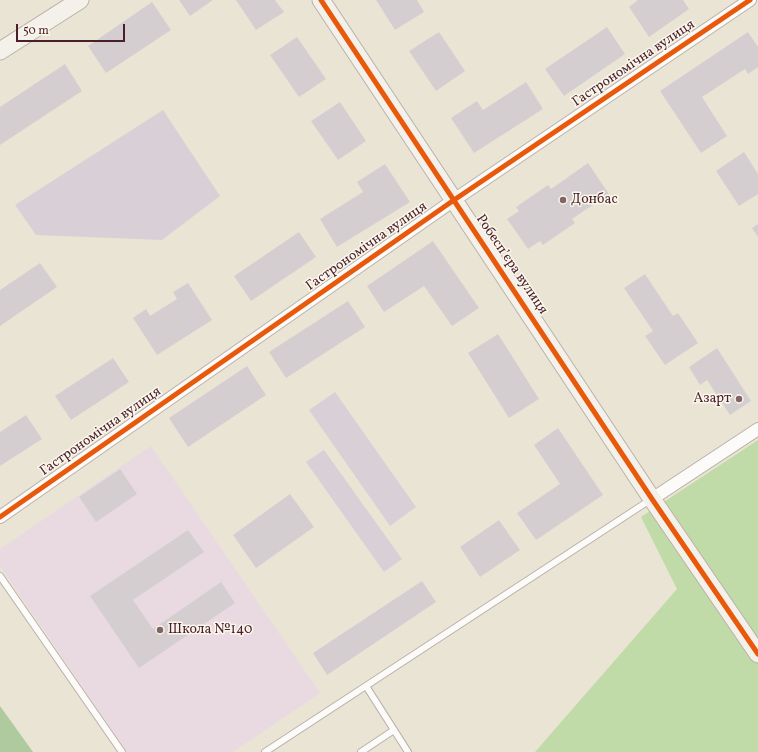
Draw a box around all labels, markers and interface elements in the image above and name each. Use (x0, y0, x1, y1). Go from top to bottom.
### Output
scale bar (18, 16, 127, 42)
street label: Гастрономічна вулиця (570, 17, 698, 111)
text: 50 m (23, 23, 49, 39)
place label: Донбас (571, 192, 618, 208)
marker: Донбас (558, 195, 568, 205)
street label: Гастрономічна вулиця (303, 199, 431, 295)
street label: Робесп’єра вулиця (471, 212, 551, 318)
street label: Гастрономічна вулиця (37, 384, 165, 480)
place label: Азарт (694, 391, 731, 407)
marker: Азарт (734, 394, 744, 404)
place label: Школа №140 (168, 622, 253, 638)
marker: Школа №140 (155, 625, 165, 635)

